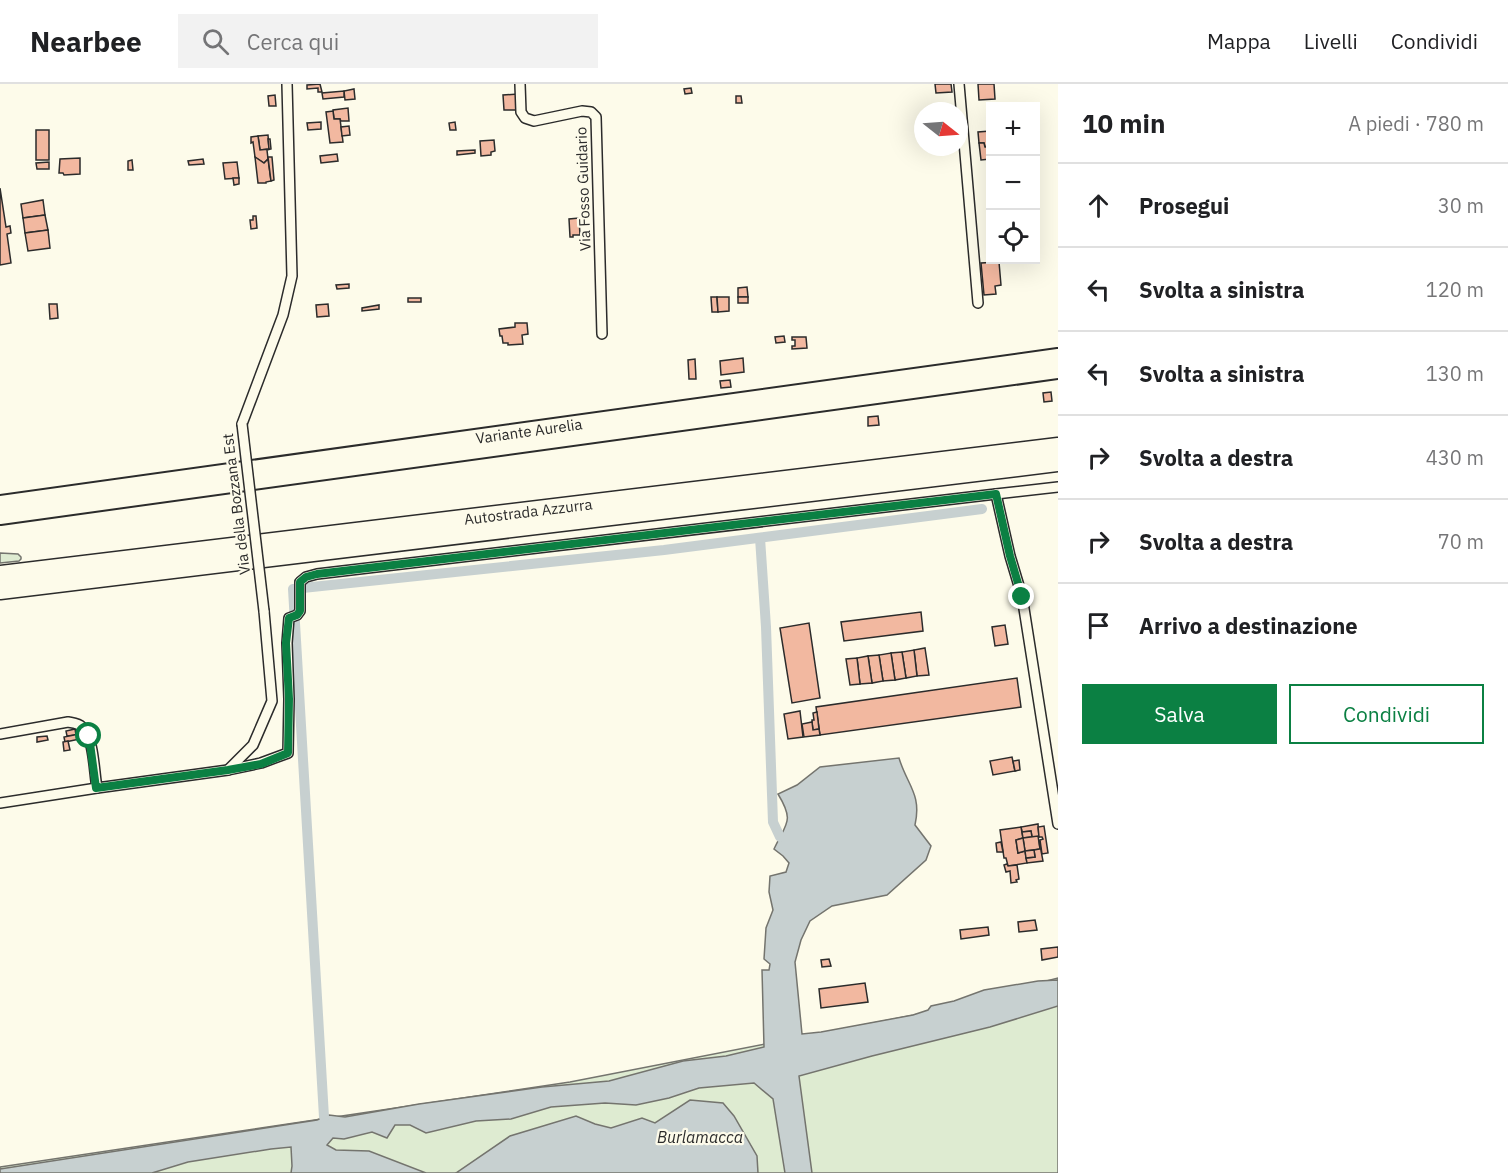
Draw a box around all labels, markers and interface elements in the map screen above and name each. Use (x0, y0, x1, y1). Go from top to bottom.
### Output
search box (178, 14, 598, 68)
text: Nearbee (30, 23, 142, 60)
icon: search (199, 25, 232, 58)
text: Cerca qui (247, 27, 339, 56)
text: Mappa (1207, 27, 1271, 55)
text: Livelli (1304, 27, 1358, 55)
text: Condividi (1391, 27, 1478, 55)
north arrow (914, 102, 968, 156)
map controls (986, 102, 1040, 264)
button: + (986, 102, 1040, 156)
text: 10 min (1082, 106, 1166, 140)
text: A piedi · 780 m (1348, 110, 1484, 137)
street label: Via Fosso Guidario (571, 127, 595, 251)
button: − (986, 156, 1040, 210)
icon: ahead (1082, 189, 1115, 222)
text: Prosegui (1139, 191, 1229, 220)
text: 30 m (1438, 192, 1484, 219)
button: locate (986, 210, 1040, 264)
icon: left (1082, 273, 1115, 306)
text: Svolta a sinistra (1139, 275, 1304, 304)
text: 120 m (1426, 276, 1484, 303)
icon: left (1082, 357, 1115, 390)
text: Svolta a sinistra (1139, 359, 1304, 388)
text: 130 m (1426, 360, 1484, 387)
street label: Variante Aurelia (474, 414, 583, 447)
street label: Via della Bozzana Est (218, 432, 254, 576)
icon: right (1082, 441, 1115, 474)
text: Svolta a destra (1139, 443, 1293, 472)
text: 430 m (1426, 444, 1484, 471)
street label: Autostrada Azzurra (463, 494, 593, 528)
icon: right (1082, 525, 1115, 558)
text: Svolta a destra (1139, 527, 1293, 556)
text: 70 m (1438, 528, 1484, 555)
route end (1008, 583, 1034, 609)
icon: arrive (1082, 609, 1115, 642)
text: Arrivo a destinazione (1139, 611, 1358, 640)
button: Salva (1082, 684, 1277, 744)
button: Condividi (1289, 684, 1484, 744)
route start (75, 722, 101, 748)
water label: Burlamacca (657, 1127, 743, 1147)

